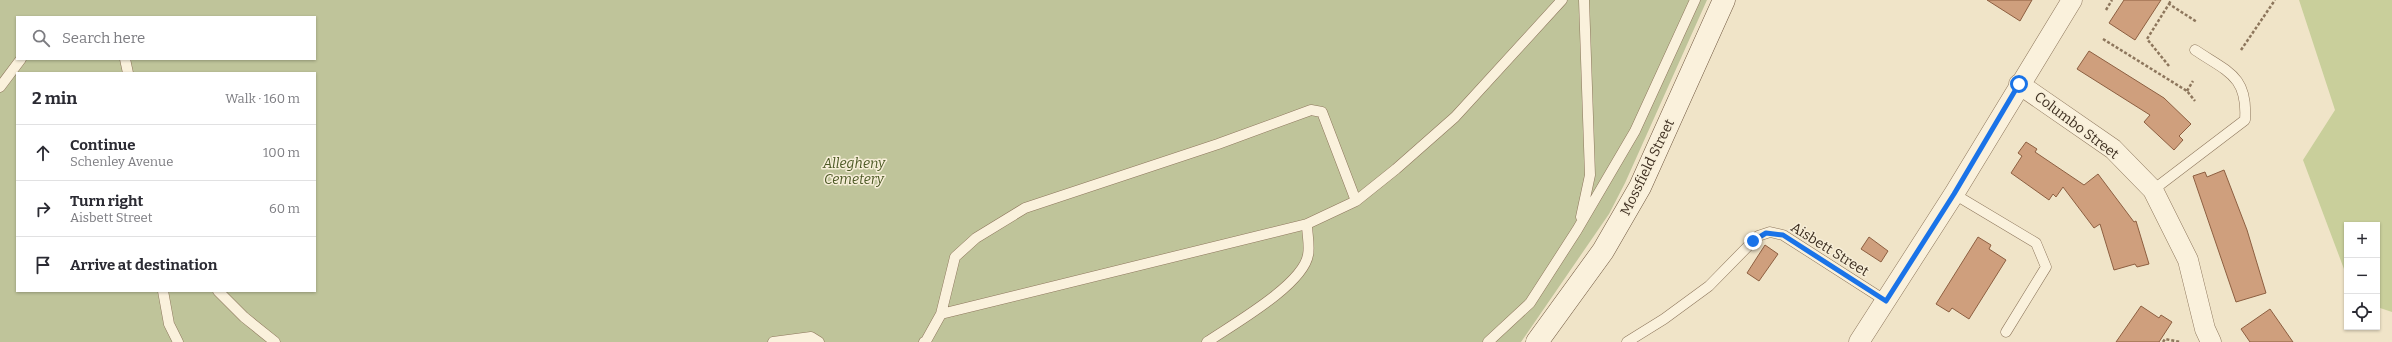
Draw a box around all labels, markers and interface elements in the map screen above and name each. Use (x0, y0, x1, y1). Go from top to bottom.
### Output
search box (16, 16, 316, 60)
icon: search (30, 27, 52, 49)
text: Search here (62, 29, 145, 47)
route start (2010, 75, 2028, 93)
text: 2 min (32, 88, 77, 109)
street label: Columbo Street (2031, 88, 2122, 163)
text: Walk · 160 m (225, 91, 300, 106)
street label: Mossfield Street (1617, 116, 1678, 218)
text: Continue (70, 136, 136, 154)
icon: ahead (32, 142, 54, 164)
text: 100 m (263, 145, 300, 160)
text: Schenley Avenue (70, 154, 173, 169)
park label: Allegheny Cemetery (822, 155, 886, 188)
text: Turn right (70, 192, 143, 210)
icon: right (32, 198, 54, 220)
text: 60 m (269, 201, 300, 216)
text: Aisbett Street (70, 210, 152, 225)
street label: Aisbett Street (1788, 219, 1872, 280)
map controls (2344, 222, 2380, 330)
button: + (2344, 222, 2380, 258)
route end (1744, 232, 1762, 250)
icon: arrive (32, 254, 54, 276)
text: Arrive at destination (70, 256, 217, 274)
button: − (2344, 258, 2380, 294)
button: locate (2344, 294, 2380, 330)

